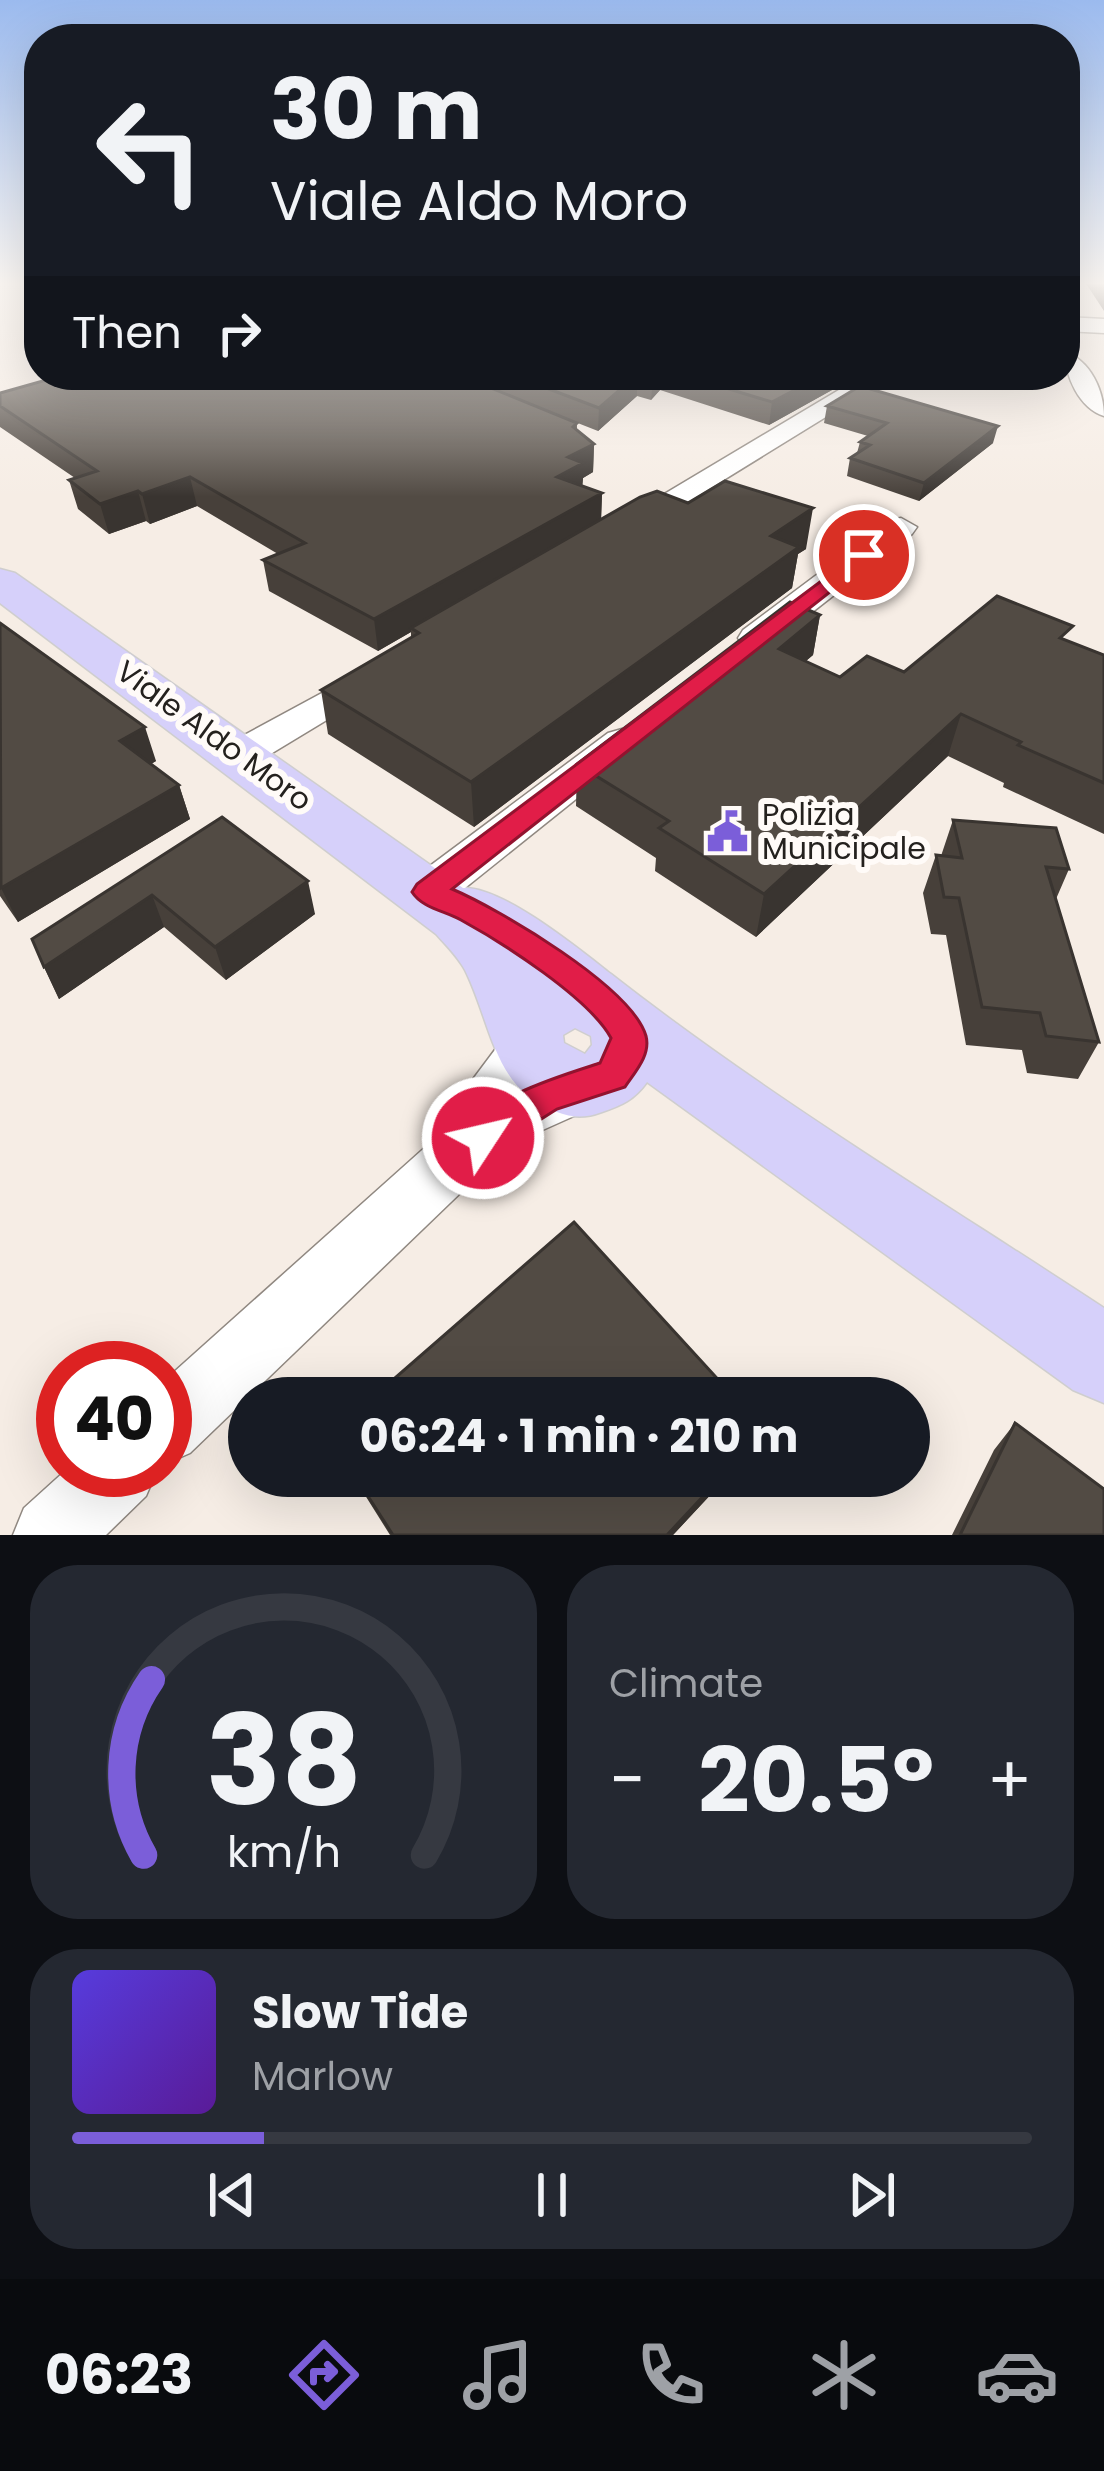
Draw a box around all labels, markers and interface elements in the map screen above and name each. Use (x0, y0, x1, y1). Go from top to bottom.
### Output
text: 30 m (270, 51, 482, 168)
icon: left (72, 72, 228, 228)
text: Viale Aldo Moro (270, 163, 688, 239)
icon: right (206, 300, 272, 366)
text: Then (72, 301, 182, 364)
pin (813, 504, 915, 606)
icon: arrive (831, 522, 897, 588)
street label: Viale Aldo Moro (108, 650, 321, 821)
place label: Polizia Municipale (762, 793, 926, 870)
public building icon: Polizia Municipale (705, 809, 751, 855)
position arrow (420, 1075, 546, 1201)
speed limit sign: 40 (36, 1341, 192, 1497)
text: 06:24 · 1 min · 210 m (360, 1405, 798, 1468)
text: Climate (609, 1656, 763, 1711)
text: 38 (205, 1673, 362, 1848)
text: 20.5° (698, 1717, 934, 1844)
text: − (609, 1734, 645, 1826)
text: + (987, 1734, 1032, 1826)
text: km/h (226, 1822, 341, 1882)
text: Slow Tide (252, 1981, 468, 2044)
text: Marlow (252, 2049, 393, 2104)
icon: previous (199, 2162, 265, 2228)
icon: pause (519, 2162, 585, 2228)
icon: next (839, 2162, 905, 2228)
icon: directions (282, 2333, 366, 2417)
icon: music (456, 2333, 540, 2417)
icon: phone (629, 2333, 713, 2417)
icon: climate (802, 2333, 886, 2417)
icon: car (975, 2333, 1059, 2417)
text: 06:23 (45, 2337, 193, 2413)

